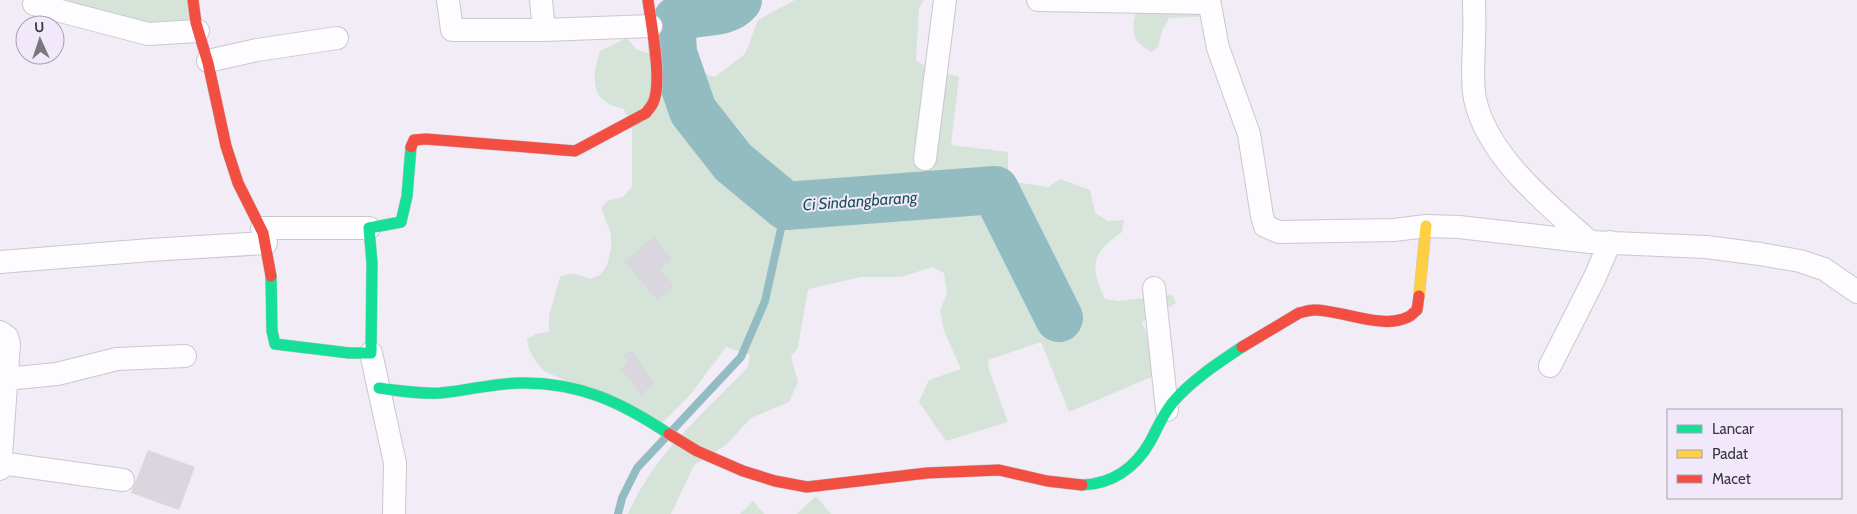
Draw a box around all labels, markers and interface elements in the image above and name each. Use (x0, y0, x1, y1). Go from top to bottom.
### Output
north arrow (15, 15, 65, 65)
text: U (34, 18, 45, 36)
water label: Ci Sindangbarang (802, 187, 919, 214)
legend (1667, 409, 1842, 499)
text: Lancar (1712, 420, 1754, 438)
text: Padat (1712, 445, 1748, 463)
text: Macet (1712, 470, 1751, 488)

